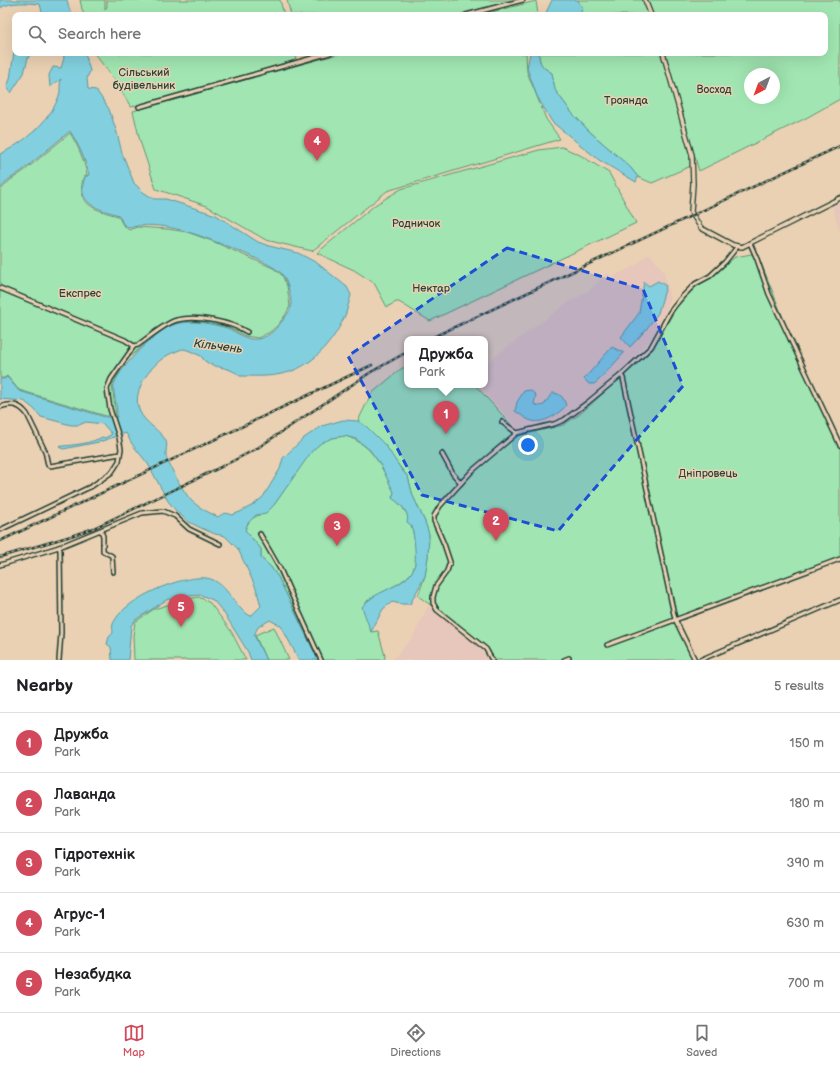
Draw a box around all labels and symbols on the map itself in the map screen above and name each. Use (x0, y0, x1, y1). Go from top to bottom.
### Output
park label: Сільський будівельник (113, 66, 175, 92)
north arrow (744, 68, 780, 104)
park label: Восход (696, 83, 732, 96)
park label: Троянда (604, 94, 648, 107)
pin: 4 (304, 128, 330, 161)
park label: Родничок (392, 217, 441, 230)
park label: Нектар (412, 282, 451, 295)
park label: Експрес (59, 287, 102, 300)
water label: Кільчень (193, 336, 243, 357)
pin: 1 (433, 401, 459, 434)
your location (518, 435, 538, 455)
park label: Дніпровець (679, 467, 738, 480)
pin: 2 (483, 508, 509, 541)
pin: 3 (324, 513, 350, 546)
pin: 5 (168, 594, 194, 627)

